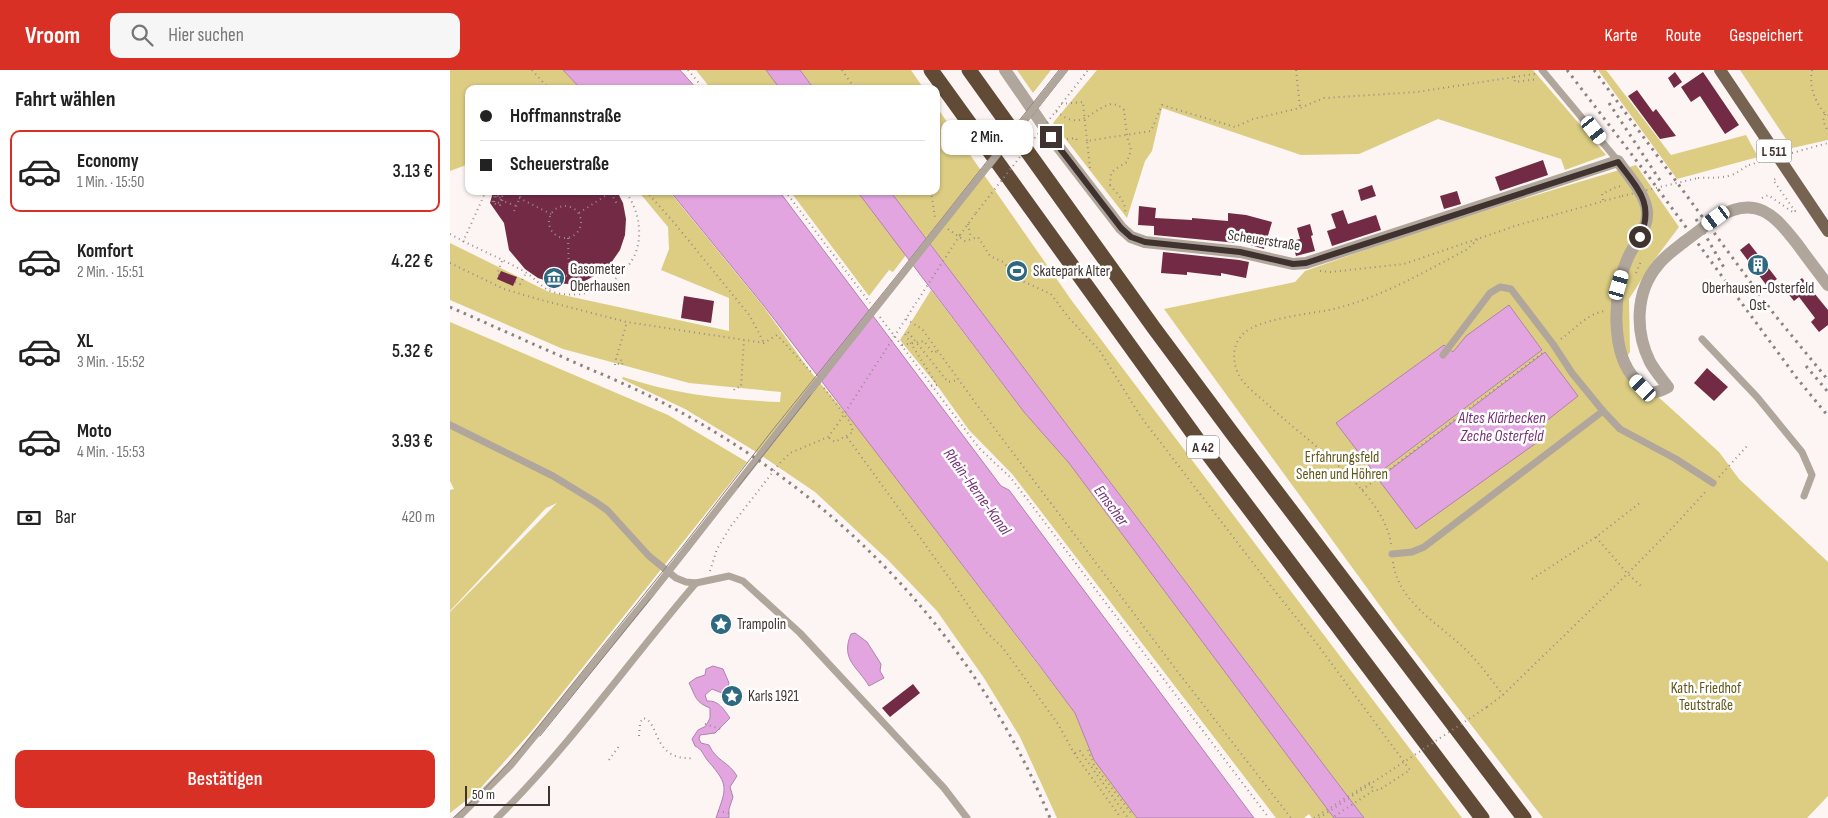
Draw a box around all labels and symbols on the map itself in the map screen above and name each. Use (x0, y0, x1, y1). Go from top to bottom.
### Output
car (1578, 114, 1609, 146)
callout: 2 Min. (941, 120, 1034, 154)
route end (1040, 126, 1062, 148)
road number: L 511 (1756, 140, 1792, 162)
car (1699, 203, 1732, 233)
street label: Scheuerstraße (1226, 225, 1302, 256)
route start (1629, 226, 1651, 248)
building icon: Oberhausen-Osterfeld Ost (1746, 253, 1770, 277)
sports icon: Skatepark Alter (1005, 259, 1029, 283)
place label: Gasometer Oberhausen (570, 260, 630, 296)
place label: Skatepark Alter (1033, 262, 1111, 281)
museum icon: Gasometer Oberhausen (542, 266, 566, 290)
car (1607, 269, 1630, 301)
place label: Oberhausen-Osterfeld Ost (1702, 279, 1814, 315)
car (1627, 372, 1658, 404)
water label: Altes Klärbecken Zeche Osterfeld (1457, 409, 1546, 446)
road number: A 42 (1187, 436, 1219, 458)
water label: Rhein-Herne-Kanal (939, 445, 1015, 540)
park label: Erfahrungsfeld Sehen und Höhren (1296, 448, 1388, 484)
water label: Emscher (1089, 482, 1132, 530)
place icon: Trampolin (709, 612, 733, 636)
place label: Trampolin (737, 615, 786, 634)
park label: Kath. Friedhof Teutstraße (1671, 679, 1742, 715)
place icon: Karls 1921 (720, 684, 744, 708)
place label: Karls 1921 (748, 687, 799, 706)
scale bar (465, 783, 550, 806)

